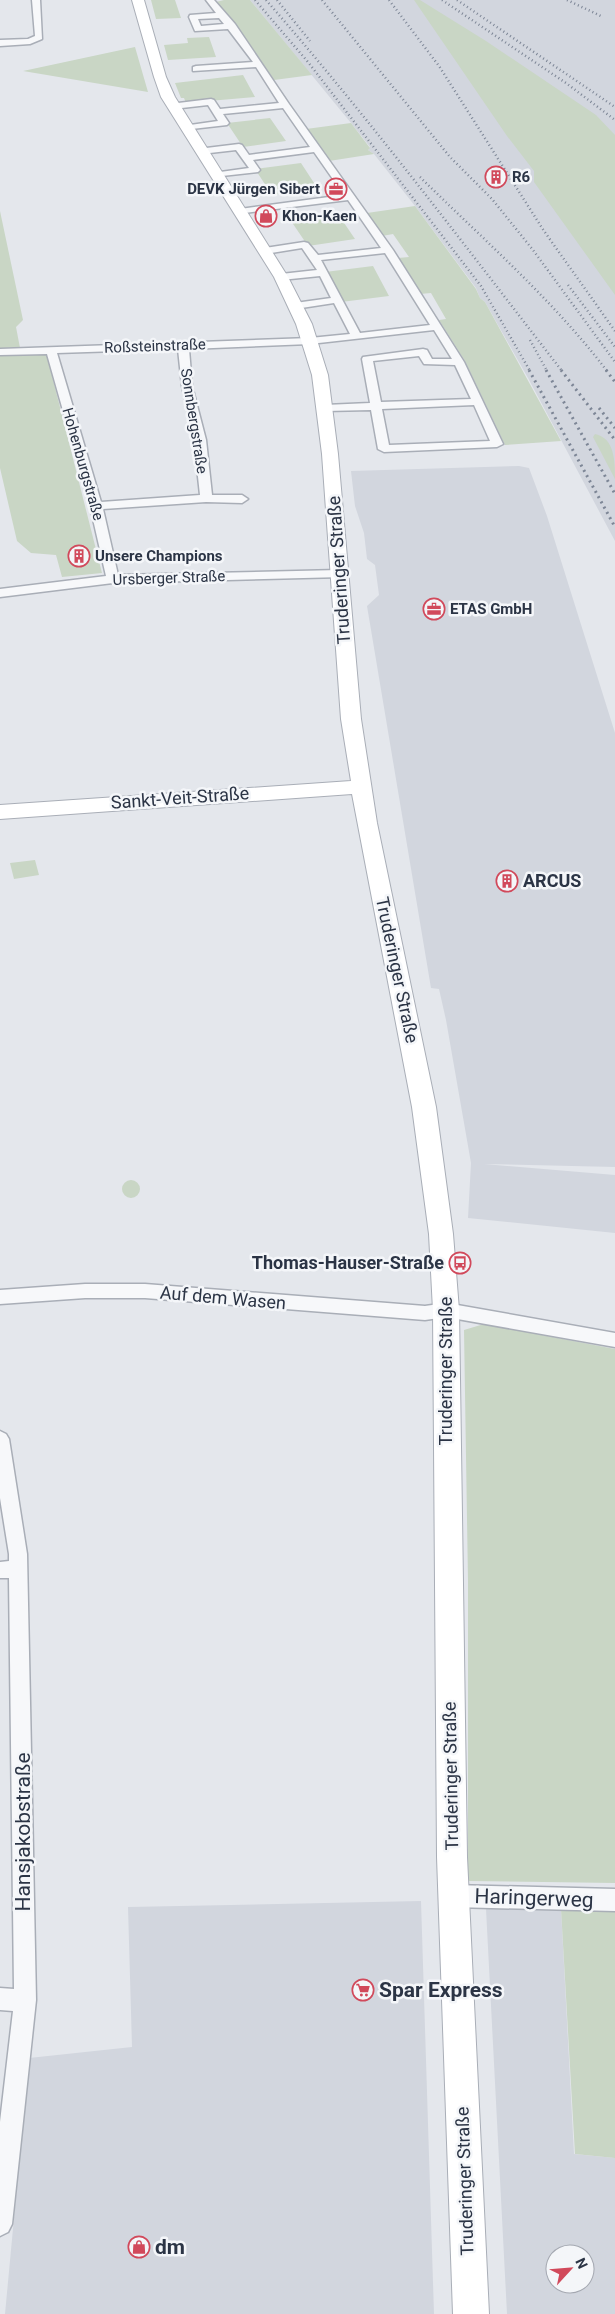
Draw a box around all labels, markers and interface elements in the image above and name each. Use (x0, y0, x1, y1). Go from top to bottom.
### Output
building icon: R6 (484, 165, 508, 189)
place label: R6 (512, 168, 531, 186)
office icon: DEVK Jürgen Sibert (324, 177, 348, 201)
place label: DEVK Jürgen Sibert (187, 180, 320, 198)
shop icon: Khon-Kaen (254, 204, 278, 228)
place label: Khon-Kaen (282, 207, 357, 225)
street label: Roßsteinstraße (104, 335, 206, 357)
street label: Sonnbergstraße (177, 367, 211, 475)
street label: Hohenburgstraße (58, 406, 108, 522)
street label: Truderinger Straße (323, 495, 354, 645)
building icon: Unsere Champions (67, 544, 91, 568)
place label: Unsere Champions (95, 547, 223, 565)
street label: Ursberger Straße (112, 567, 226, 589)
office icon: ETAS GmbH (422, 597, 446, 621)
place label: ETAS GmbH (450, 600, 532, 618)
street label: Sankt-Veit-Straße (110, 782, 250, 813)
building icon: ARCUS (495, 869, 519, 893)
place label: ARCUS (523, 870, 581, 891)
street label: Truderinger Straße (372, 895, 423, 1045)
bus stop icon: Thomas-Hauser-Straße (448, 1251, 472, 1275)
place label: Thomas-Hauser-Straße (252, 1252, 444, 1273)
street label: Auf dem Wasen (159, 1282, 287, 1313)
street label: Truderinger Straße (435, 1297, 456, 1445)
street label: Truderinger Straße (439, 1701, 462, 1851)
street label: Hansjakobstraße (11, 1752, 35, 1912)
street label: Haringerweg (474, 1884, 594, 1912)
supermarket icon: Spar Express (351, 1978, 375, 2002)
place label: Spar Express (379, 1978, 503, 2002)
street label: Truderinger Straße (451, 2106, 478, 2256)
shop icon: dm (127, 2235, 151, 2259)
place label: dm (155, 2235, 185, 2259)
north arrow (545, 2244, 595, 2294)
text: N (572, 2255, 591, 2271)

